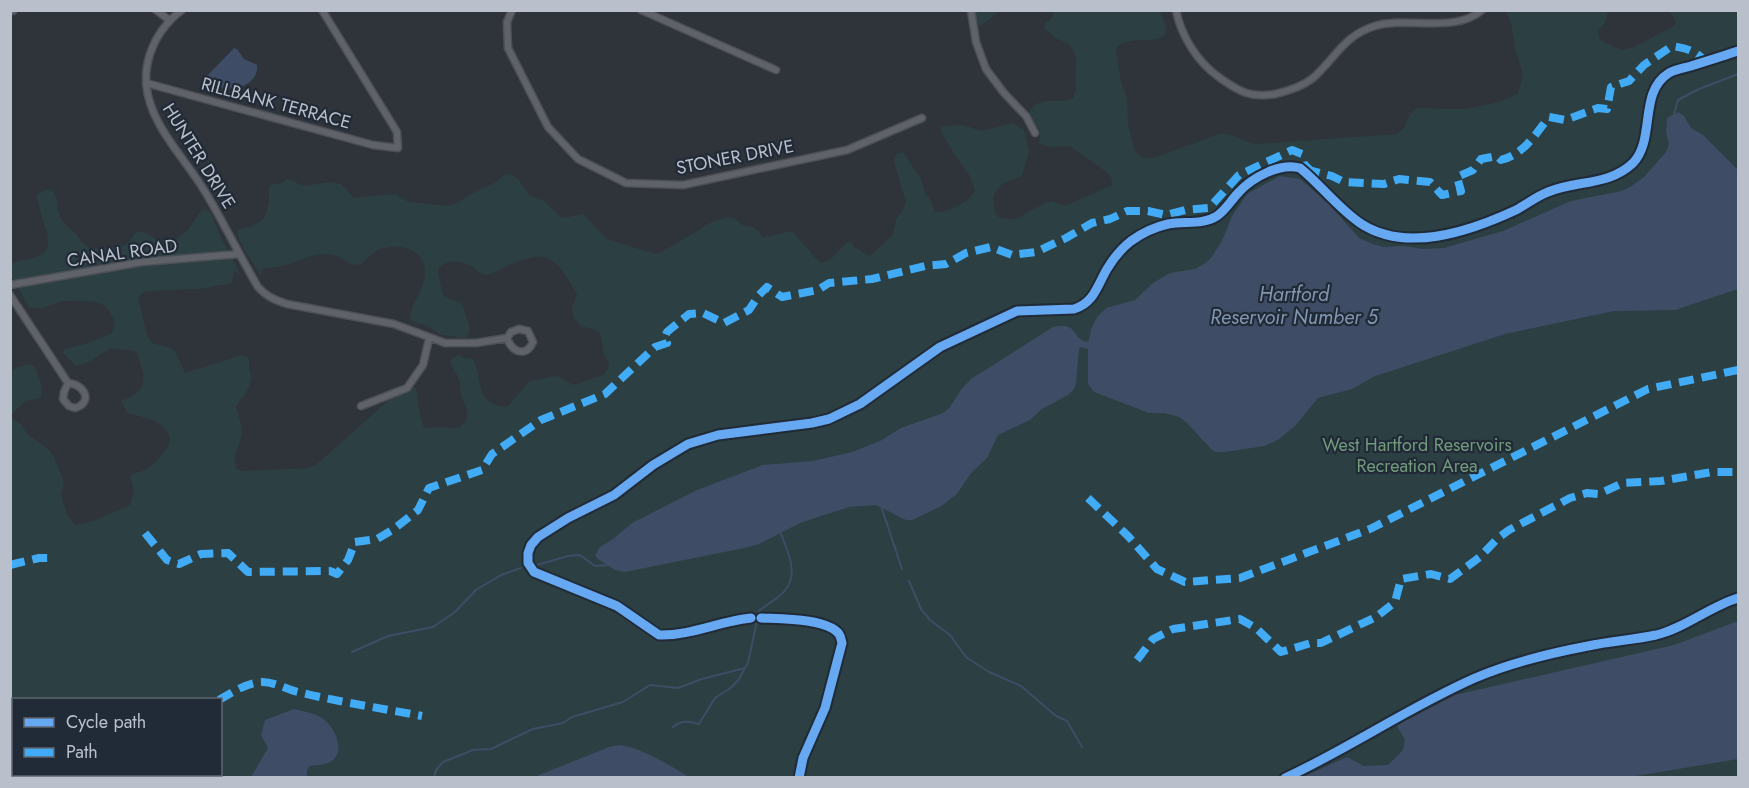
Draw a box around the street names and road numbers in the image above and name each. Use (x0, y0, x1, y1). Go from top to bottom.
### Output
street label: RILLBANK TERRACE (198, 71, 354, 135)
street label: HUNTER DRIVE (156, 98, 242, 214)
street label: STONER DRIVE (674, 133, 796, 181)
street label: CANAL ROAD (65, 232, 179, 274)

